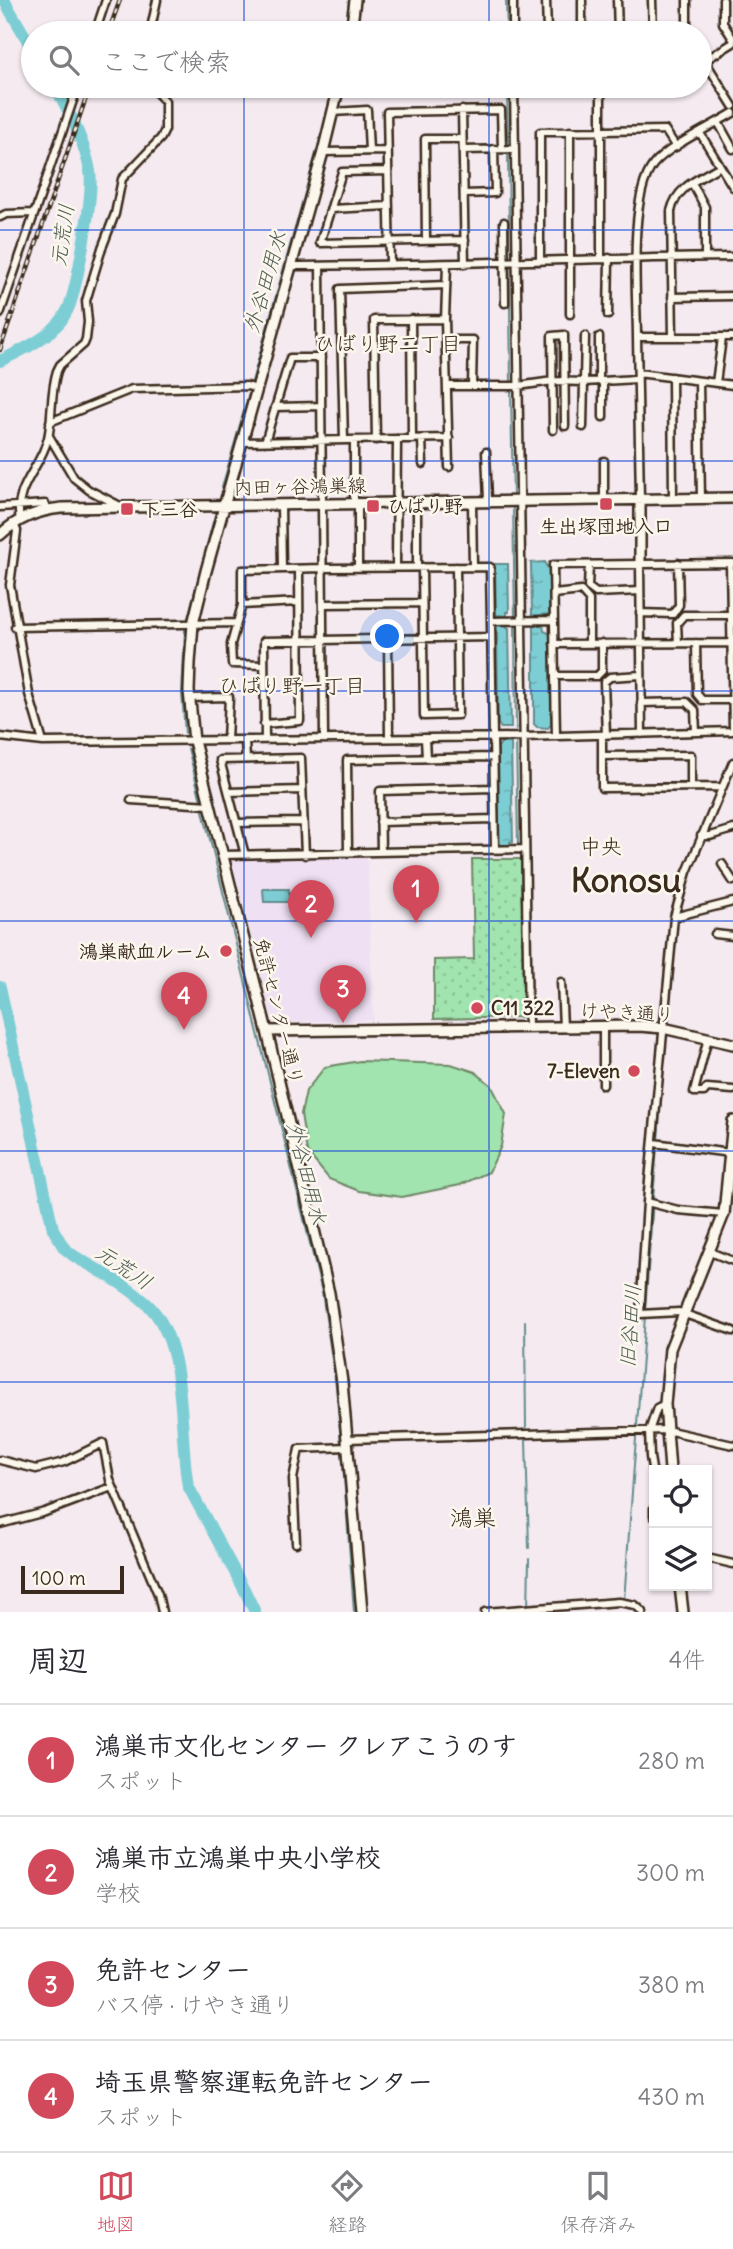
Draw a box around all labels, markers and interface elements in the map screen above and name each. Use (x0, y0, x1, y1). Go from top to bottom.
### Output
search box (21, 21, 712, 98)
icon: search (45, 41, 83, 79)
text: ここで検索 (101, 45, 231, 78)
water label: 元荒川 (44, 202, 80, 268)
water label: 外谷田用水 (238, 228, 292, 336)
district label: ひばり野二丁目 (315, 330, 462, 357)
street label: 内田ヶ谷鴻巣線 (233, 473, 367, 499)
place label: ひばり野 (387, 494, 463, 518)
marker: 生出塚団地入口 (598, 496, 614, 512)
place label: 下三谷 (141, 497, 198, 521)
marker: ひばり野 (365, 498, 381, 514)
marker: 下三谷 (119, 501, 135, 517)
place label: 生出塚団地入口 (539, 514, 673, 538)
your location (370, 619, 404, 653)
district label: ひばり野一丁目 (219, 672, 366, 699)
district label: 中央 (580, 833, 622, 860)
district label: Konosu (571, 859, 681, 901)
pin: 1 (393, 865, 439, 923)
pin: 2 (288, 880, 334, 938)
street label: 免許センター通り (249, 935, 309, 1087)
place label: 鴻巣献血ルーム (79, 939, 212, 963)
marker: 鴻巣献血ルーム (218, 943, 234, 959)
pin: 3 (320, 965, 366, 1023)
pin: 4 (161, 972, 207, 1030)
place label: C11 322 (491, 996, 554, 1020)
street label: けやき通り (579, 998, 675, 1026)
marker: C11 322 (469, 1000, 485, 1016)
place label: 7-Eleven (547, 1059, 620, 1083)
marker: 7-Eleven (626, 1063, 642, 1079)
water label: 外谷田用水 (281, 1119, 333, 1227)
water label: 元荒川 (90, 1238, 158, 1296)
water label: 旧谷田川 (614, 1283, 646, 1369)
map controls (649, 1465, 712, 1591)
button: locate (649, 1465, 712, 1528)
district label: 鴻巣 (450, 1503, 496, 1532)
button: layers (649, 1528, 712, 1591)
scale bar (21, 1563, 124, 1595)
text: 100 m (32, 1566, 86, 1590)
text: 周辺 (28, 1641, 88, 1679)
text: 4件 (669, 1645, 705, 1674)
text: 鴻巣市文化センター クレアこうのす (95, 1729, 517, 1762)
text: 1 (46, 1746, 56, 1775)
text: 280 m (638, 1746, 705, 1775)
text: スポット (95, 1766, 187, 1795)
text: 鴻巣市立鴻巣中央小学校 (95, 1841, 381, 1874)
text: 2 (45, 1858, 57, 1887)
text: 300 m (636, 1858, 705, 1887)
text: 学校 (95, 1878, 141, 1907)
text: 免許センター (95, 1953, 251, 1986)
text: 3 (44, 1970, 58, 1999)
text: 380 m (638, 1970, 705, 1999)
text: バス停 · けやき通り (95, 1990, 295, 2019)
text: 埼玉県警察運転免許センター (95, 2065, 433, 2098)
text: 4 (44, 2082, 58, 2111)
text: 430 m (638, 2082, 705, 2111)
text: スポット (95, 2102, 187, 2131)
tab: 地図 (97, 2167, 135, 2236)
tab: 経路 (328, 2167, 366, 2236)
tab: 保存済み (560, 2167, 636, 2236)

